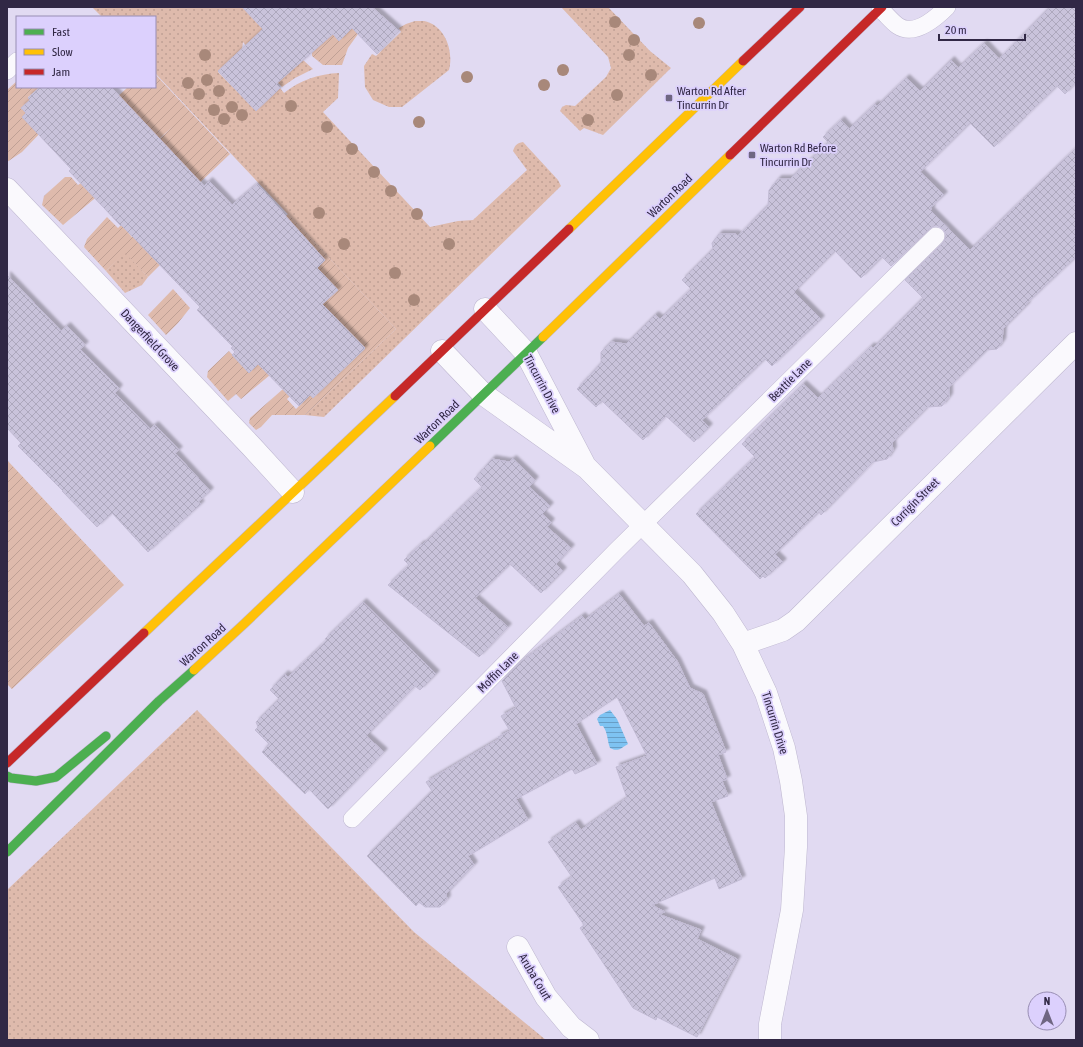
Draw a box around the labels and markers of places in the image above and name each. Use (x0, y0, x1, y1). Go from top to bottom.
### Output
place label: Warton Rd After Tincurrin Dr (677, 84, 746, 112)
marker: Warton Rd After Tincurrin Dr (664, 93, 674, 103)
place label: Warton Rd Before Tincurrin Dr (760, 141, 836, 169)
marker: Warton Rd Before Tincurrin Dr (747, 150, 757, 160)

